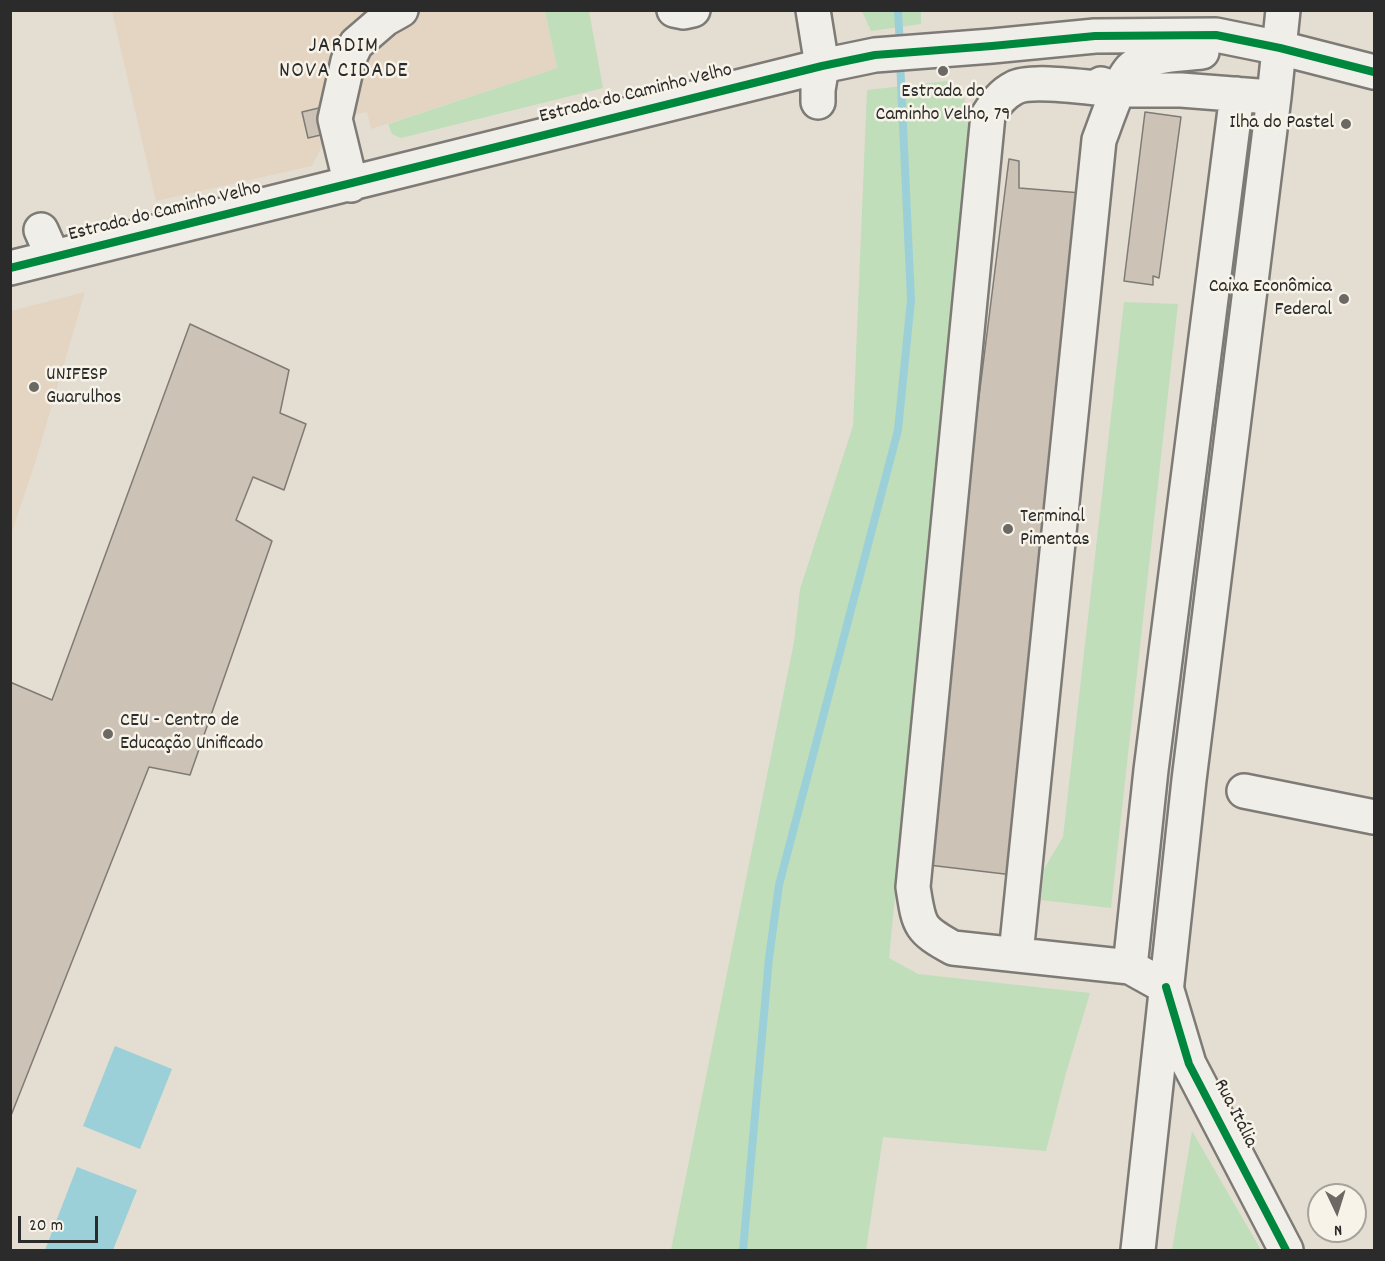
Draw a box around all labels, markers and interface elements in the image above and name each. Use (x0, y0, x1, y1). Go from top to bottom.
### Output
district label: JARDIM NOVA CIDADE (279, 35, 409, 86)
street label: Estrada do Caminho Velho (537, 59, 735, 131)
marker: Estrada do Caminho Velho, 79 (936, 64, 950, 78)
place label: Estrada do Caminho Velho, 79 (876, 81, 1010, 128)
place label: Ilha do Pastel (1229, 112, 1334, 136)
marker: Ilha do Pastel (1339, 117, 1353, 131)
street label: Estrada do Caminho Velho (66, 177, 264, 249)
place label: Caixa Econômica Federal (1209, 276, 1332, 323)
marker: Caixa Econômica Federal (1337, 292, 1351, 306)
place label: UNIFESP Guarulhos (46, 364, 121, 411)
marker: UNIFESP Guarulhos (27, 380, 41, 394)
place label: Terminal Pimentas (1020, 506, 1090, 553)
marker: Terminal Pimentas (1001, 522, 1015, 536)
place label: CEU - Centro de Educação Unificado (120, 710, 263, 757)
marker: CEU - Centro de Educação Unificado (101, 727, 115, 741)
street label: Rua Itália (1207, 1076, 1261, 1152)
north arrow (1307, 1183, 1367, 1243)
scale bar (21, 1204, 100, 1242)
text: 20 m (29, 1214, 63, 1239)
text: N (1333, 1218, 1343, 1241)

